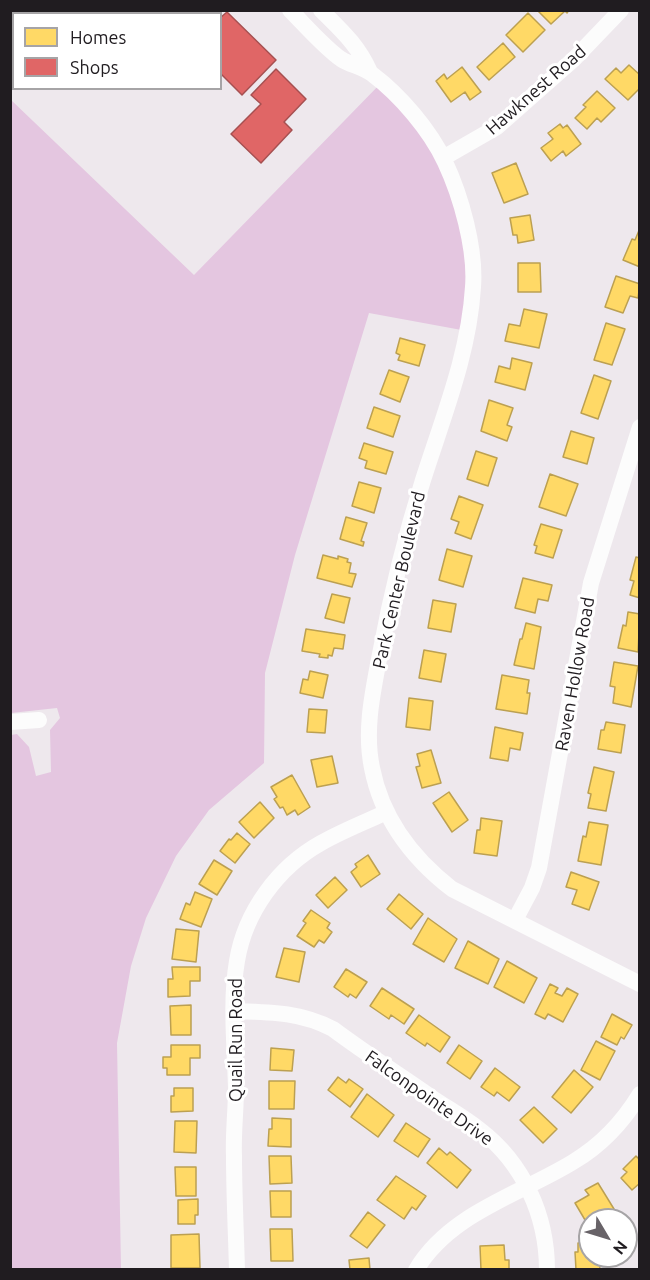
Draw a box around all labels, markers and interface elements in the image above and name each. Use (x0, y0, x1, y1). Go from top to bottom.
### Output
legend (12, 12, 222, 90)
text: Homes (70, 27, 126, 47)
street label: Hawknest Road (482, 41, 590, 139)
text: Shops (70, 57, 119, 77)
street label: Park Center Boulevard (368, 489, 430, 671)
street label: Raven Hollow Road (551, 595, 599, 753)
street label: Quail Run Road (225, 978, 247, 1102)
street label: Falconpointe Drive (361, 1046, 497, 1150)
north arrow (578, 1208, 638, 1268)
text: N (610, 1238, 631, 1258)

